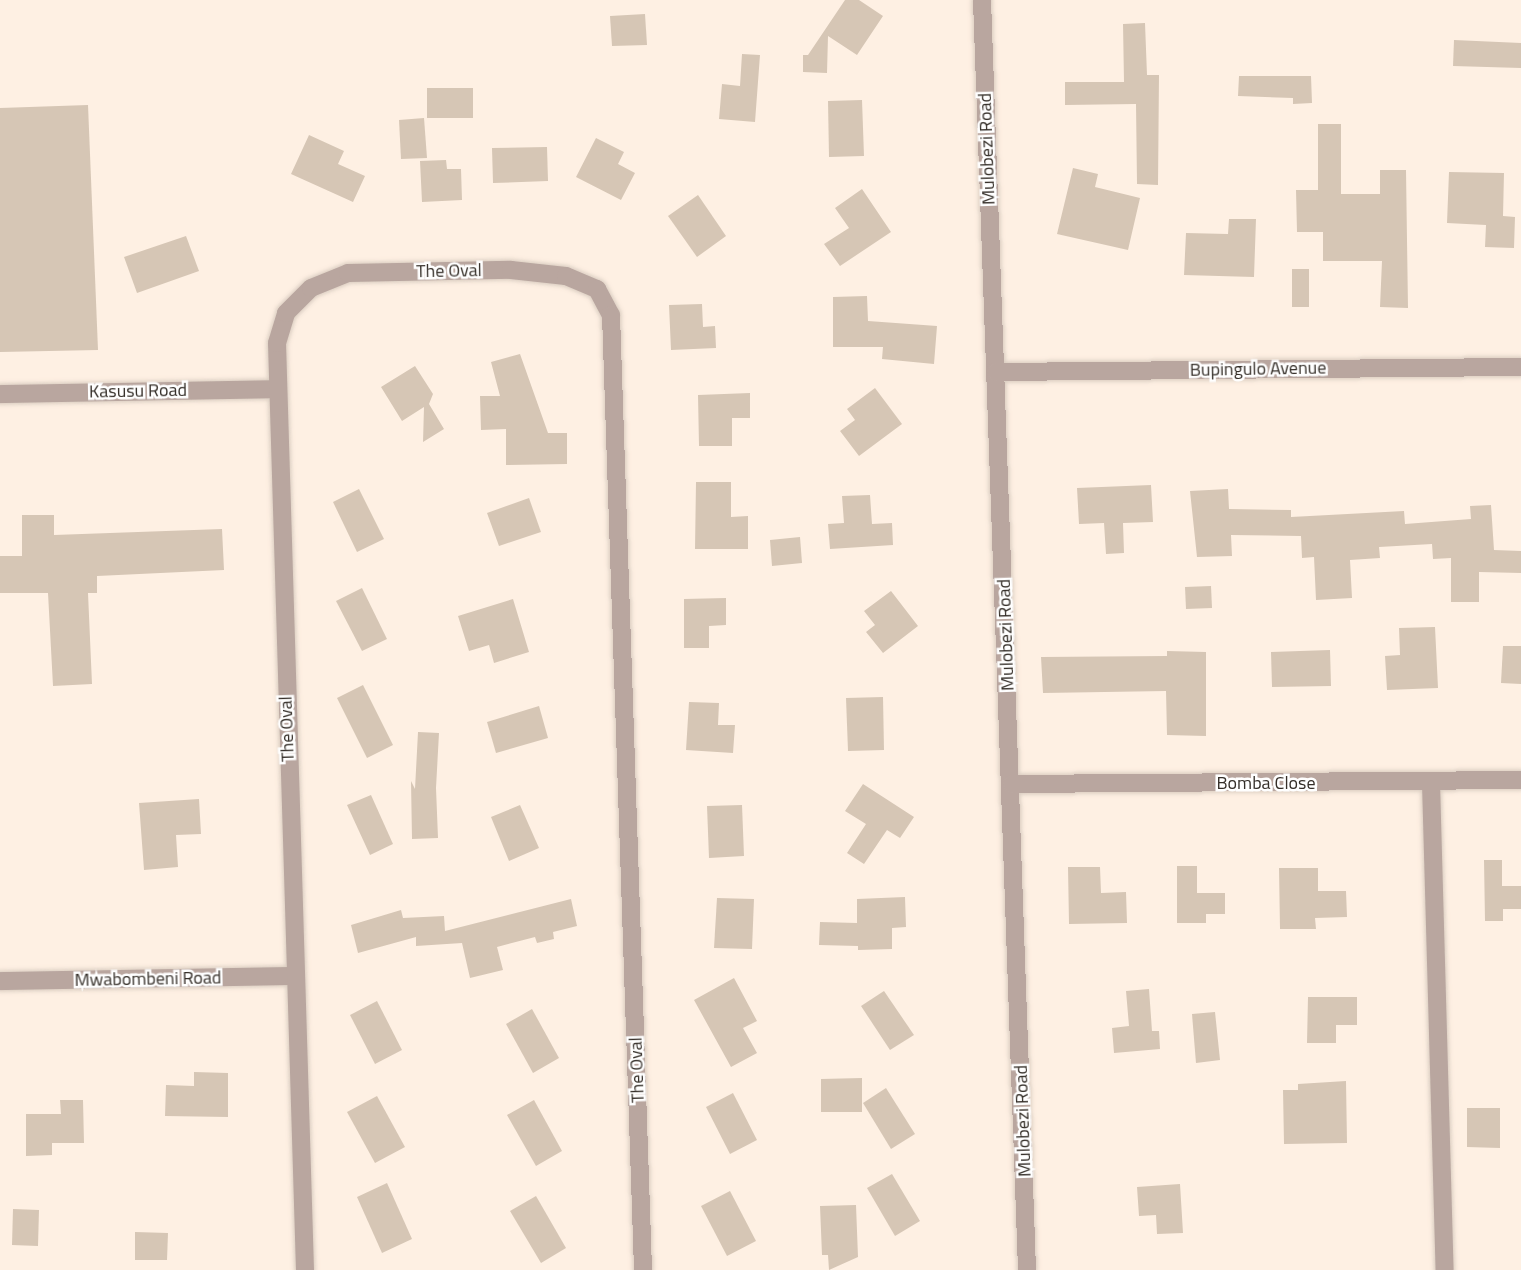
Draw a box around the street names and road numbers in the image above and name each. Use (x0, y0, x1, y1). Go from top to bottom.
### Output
street label: Mulobezi Road (974, 93, 1000, 205)
street label: The Oval (416, 260, 482, 282)
street label: Bupingulo Avenue (1190, 357, 1326, 381)
street label: Kasusu Road (89, 379, 187, 403)
street label: Mulobezi Road (993, 579, 1019, 691)
street label: The Oval (275, 696, 299, 762)
street label: Bomba Close (1217, 772, 1315, 794)
street label: Mwabombeni Road (74, 967, 222, 991)
street label: The Oval (625, 1037, 649, 1103)
street label: Mulobezi Road (1010, 1065, 1036, 1177)

